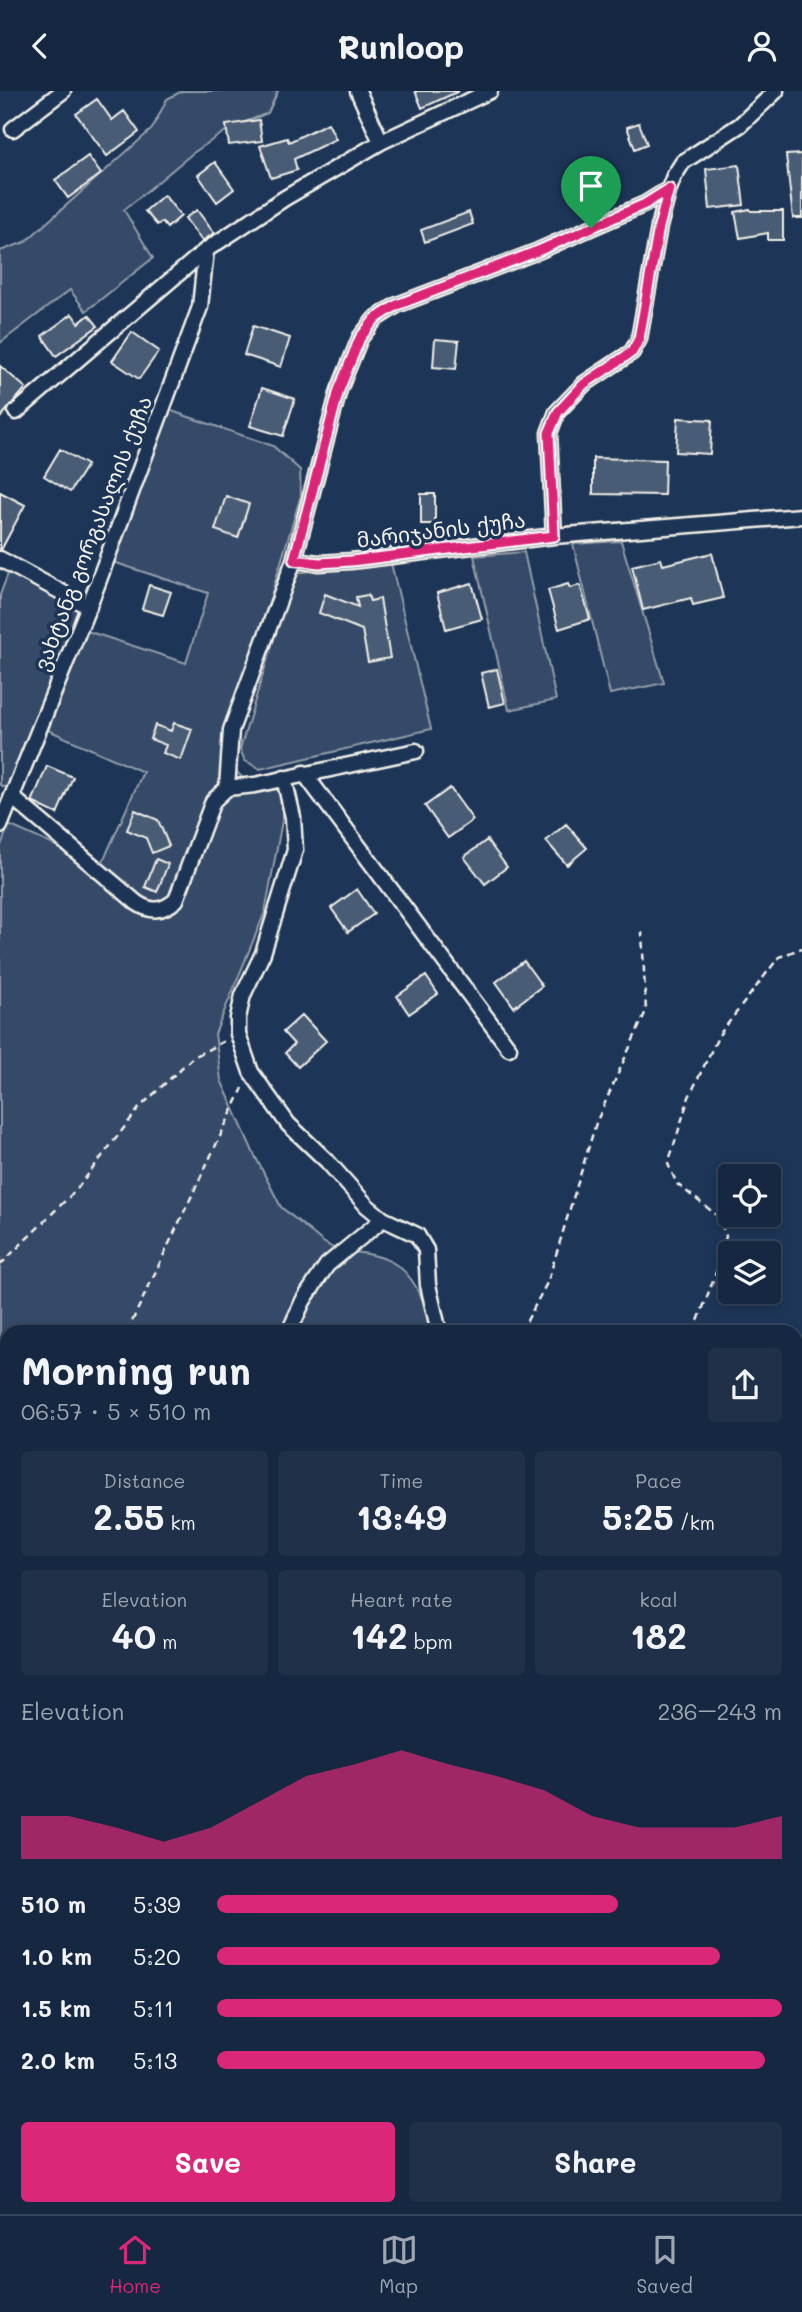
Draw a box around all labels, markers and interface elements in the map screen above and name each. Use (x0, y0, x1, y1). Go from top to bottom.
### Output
text: Runloop (338, 25, 464, 67)
icon: back (21, 27, 59, 65)
icon: person (743, 27, 781, 65)
pin (561, 156, 621, 228)
icon: arrive (572, 167, 610, 205)
street label: ვახტანგ გორგასალის ქუჩა (27, 392, 158, 675)
street label: მარიჯანის ქუჩა (355, 505, 527, 553)
map controls (718, 1164, 781, 1304)
button: locate (718, 1164, 781, 1227)
button: layers (718, 1241, 781, 1304)
text: Morning run (21, 1345, 251, 1395)
button: share (708, 1348, 782, 1422)
text: 06:57 · 5 × 510 m (21, 1396, 211, 1426)
text: Distance (104, 1468, 185, 1493)
text: Time (380, 1468, 423, 1493)
text: Pace (635, 1468, 682, 1493)
text: 2.55 (93, 1493, 164, 1539)
text: 13:49 (356, 1493, 447, 1539)
text: 5:25 (602, 1493, 674, 1539)
text: km (164, 1510, 196, 1535)
text: /km (674, 1510, 715, 1535)
text: Elevation (102, 1587, 187, 1612)
text: Heart rate (350, 1587, 453, 1612)
text: kcal (640, 1587, 677, 1612)
text: 40 (112, 1612, 156, 1658)
text: 142 (350, 1612, 408, 1658)
text: 182 (630, 1612, 687, 1658)
text: m (156, 1629, 177, 1654)
text: bpm (408, 1629, 453, 1654)
text: Elevation (21, 1696, 124, 1726)
text: 236–243 m (658, 1696, 782, 1726)
text: 510 m (21, 1889, 86, 1919)
text: 5:39 (133, 1889, 181, 1919)
text: 1.0 km (21, 1941, 92, 1971)
text: 5:20 (133, 1941, 181, 1971)
text: 1.5 km (21, 1993, 91, 2023)
text: 5:11 (133, 1993, 174, 2023)
text: 2.0 km (21, 2045, 95, 2075)
text: 5:13 (133, 2045, 177, 2075)
button: Save (21, 2122, 395, 2202)
button: Share (409, 2122, 782, 2202)
tab: Home (109, 2231, 161, 2298)
tab: Map (379, 2231, 418, 2298)
tab: Saved (636, 2231, 693, 2298)

